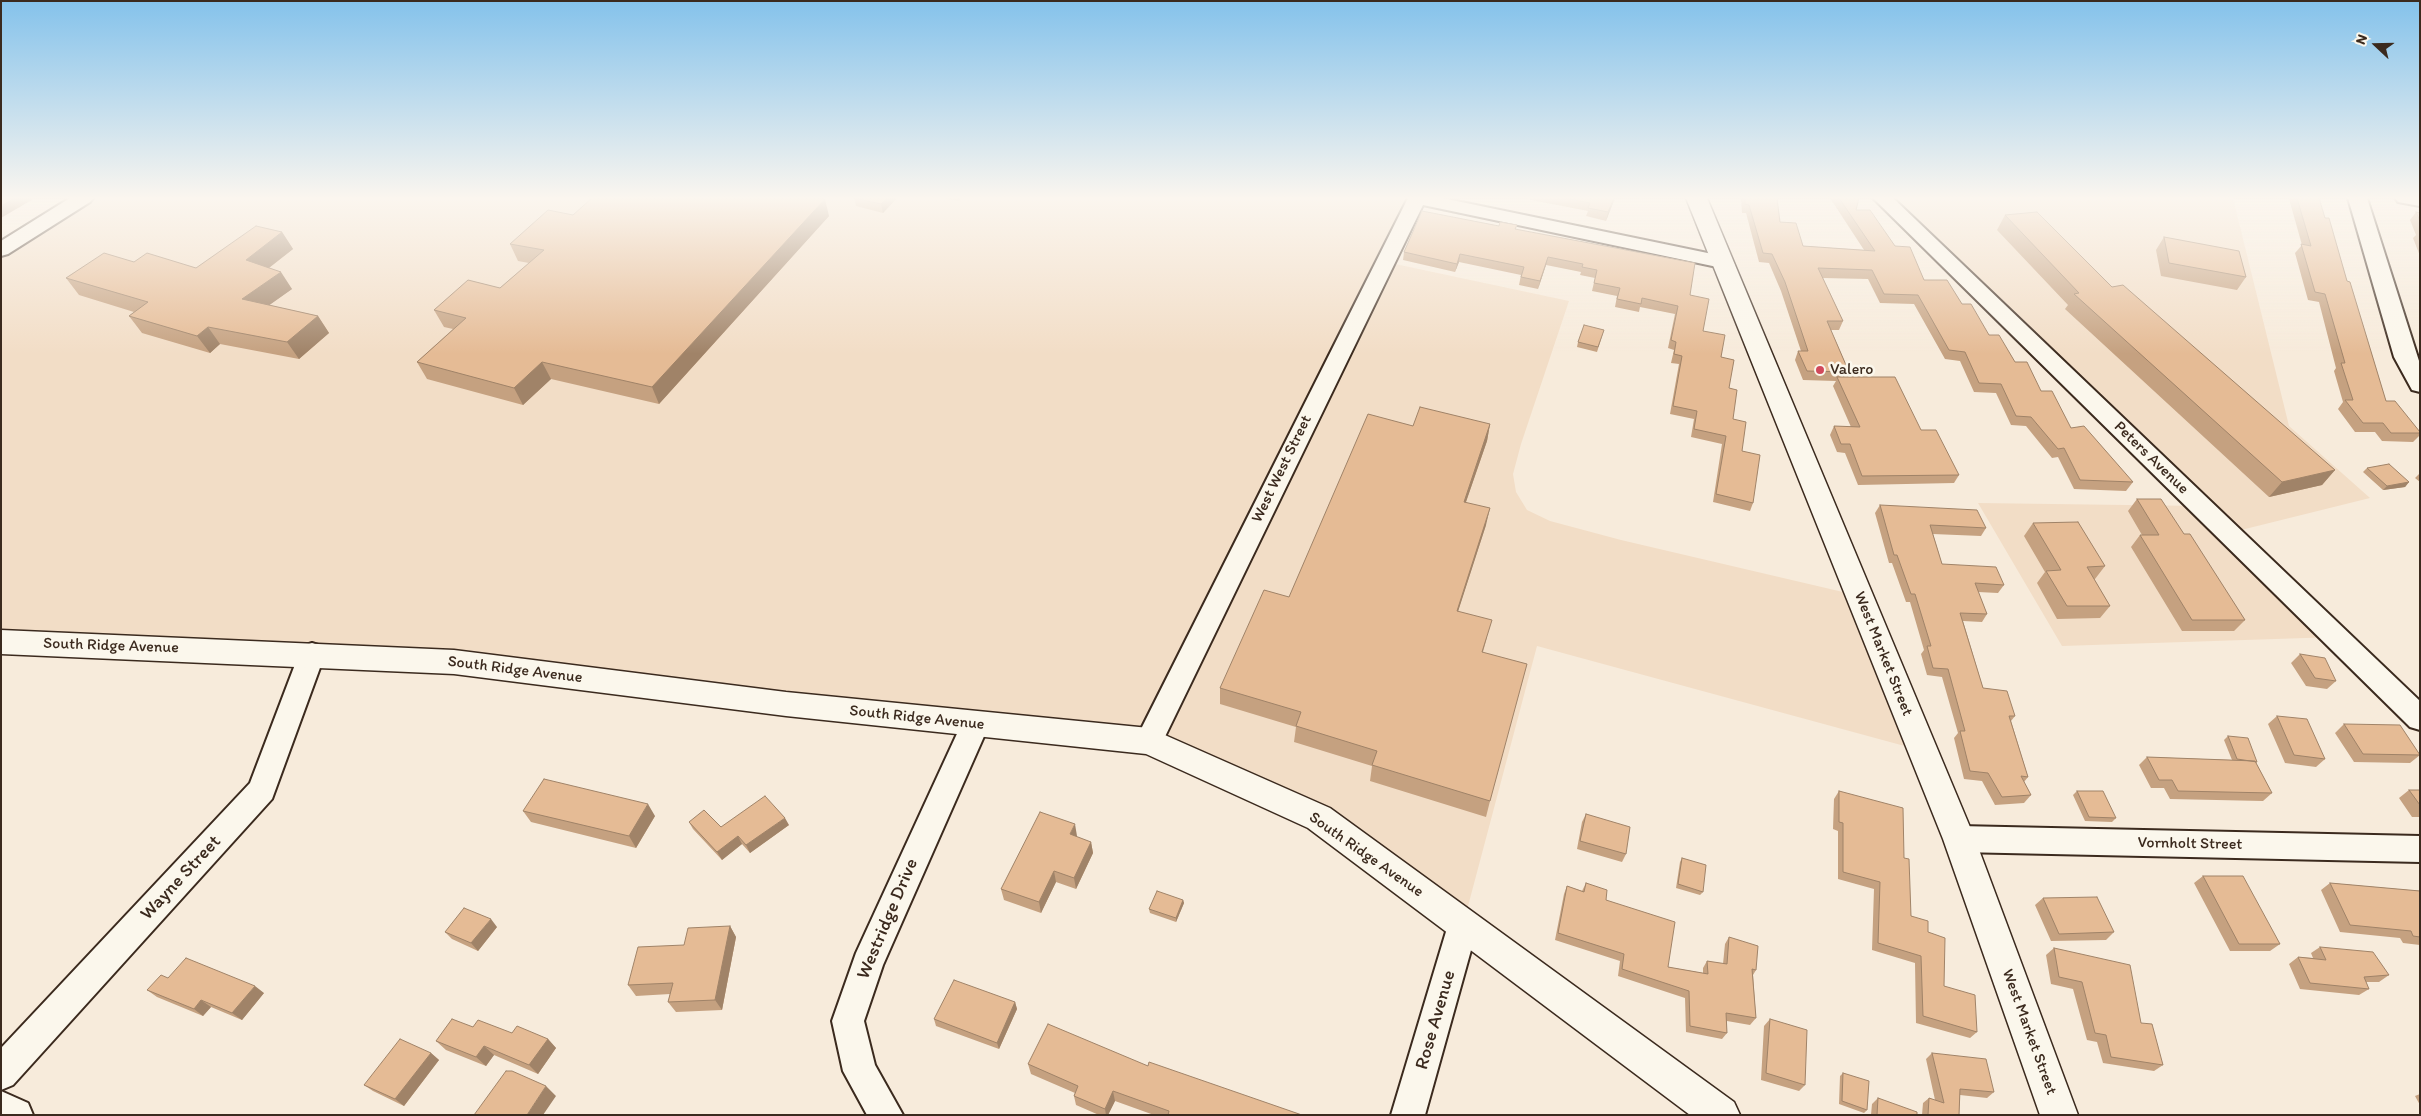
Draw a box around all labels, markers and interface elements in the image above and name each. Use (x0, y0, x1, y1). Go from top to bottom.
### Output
north arrow (2351, 20, 2401, 70)
text: N (2352, 32, 2371, 47)
place label: Valero (1830, 360, 1873, 380)
marker: Valero (1814, 364, 1826, 376)
street label: West West Street (1248, 412, 1316, 526)
street label: Peters Avenue (2110, 417, 2192, 499)
street label: West Market Street (1849, 589, 1917, 719)
street label: South Ridge Avenue (43, 634, 179, 658)
street label: South Ridge Avenue (447, 652, 583, 688)
street label: South Ridge Avenue (849, 701, 985, 735)
street label: South Ridge Avenue (1305, 808, 1427, 902)
street label: Wayne Street (136, 831, 226, 925)
street label: Vornholt Street (2137, 833, 2243, 855)
street label: Westridge Drive (852, 855, 924, 983)
street label: West Market Street (1997, 967, 2061, 1097)
street label: Rose Avenue (1411, 968, 1461, 1072)

